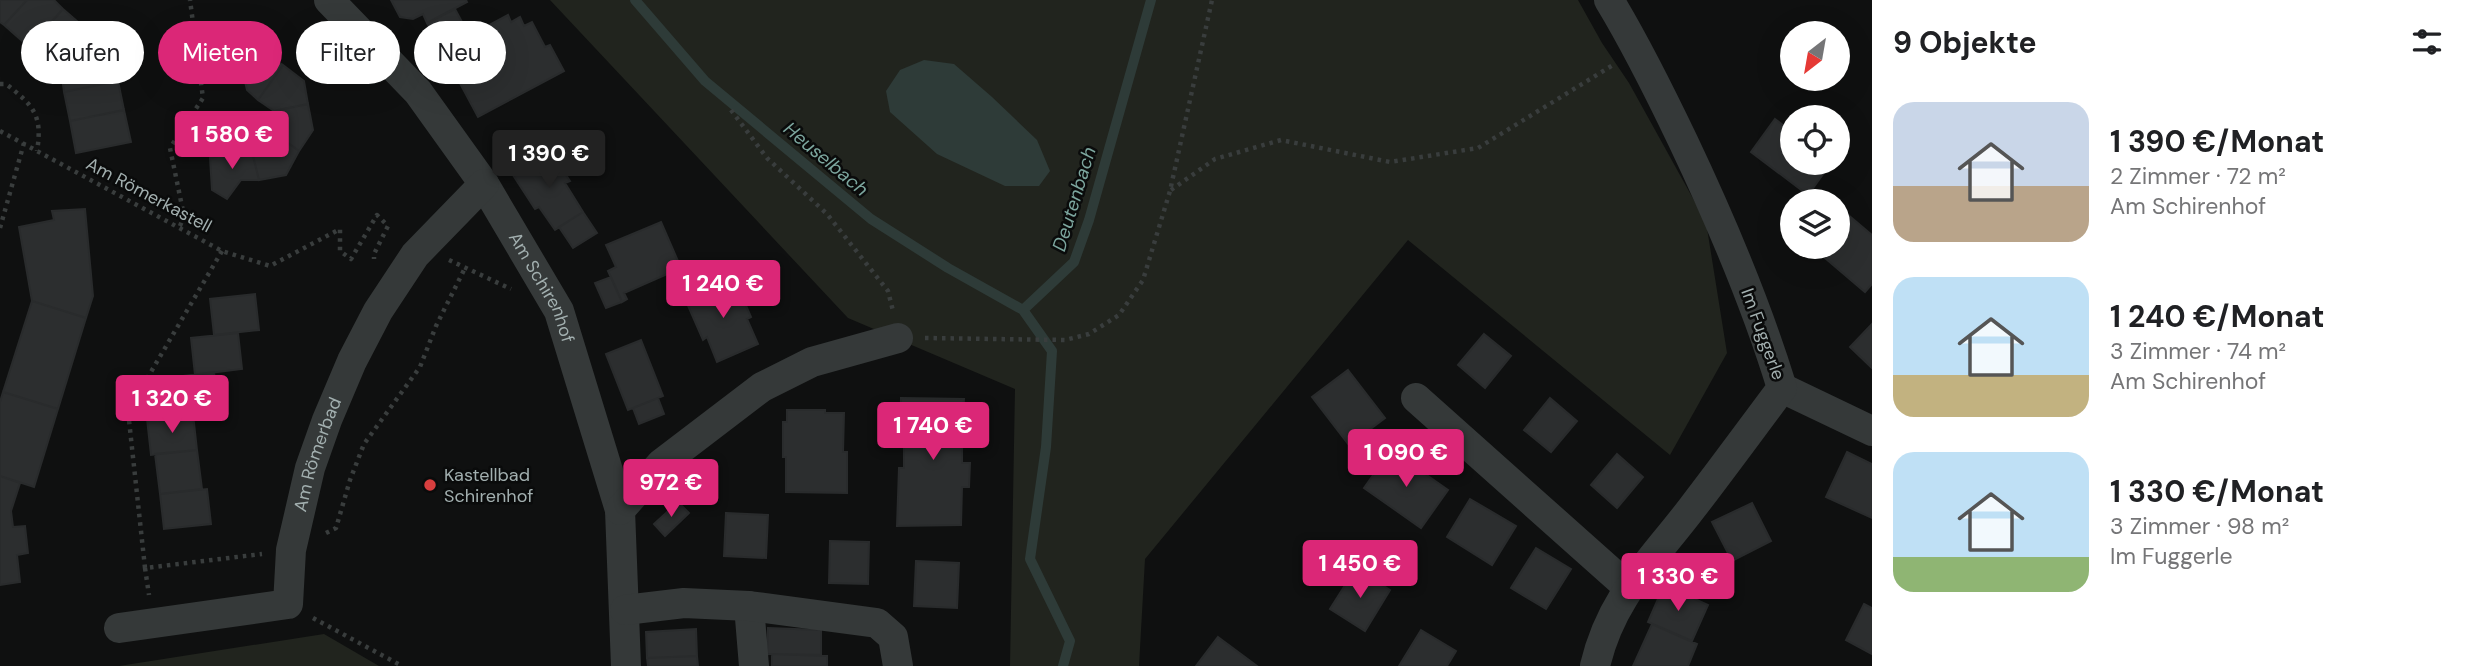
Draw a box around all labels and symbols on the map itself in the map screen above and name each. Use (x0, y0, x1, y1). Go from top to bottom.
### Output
north arrow (1780, 21, 1850, 91)
pin: 1 580 € (167, 111, 297, 171)
water label: Heuselbach (778, 116, 874, 202)
pin: 1 390 € (484, 130, 614, 190)
water label: Deutenbach (1046, 144, 1102, 254)
street label: Am Römerkastell (82, 152, 216, 238)
street label: Am Schirenhof (503, 228, 580, 346)
pin: 1 240 € (658, 260, 788, 320)
street label: Im Fuggerle (1735, 285, 1791, 383)
pin: 1 320 € (107, 376, 237, 435)
street label: Am Römerbad (288, 394, 347, 514)
pin: 1 740 € (868, 402, 998, 462)
pin: 1 090 € (1341, 430, 1471, 489)
pin: 972 € (622, 460, 720, 519)
place label: Kastellbad Schirenhof (444, 463, 533, 508)
marker: Kastellbad Schirenhof (422, 477, 438, 493)
pin: 1 450 € (1295, 540, 1425, 600)
pin: 1 330 € (1613, 554, 1743, 613)

